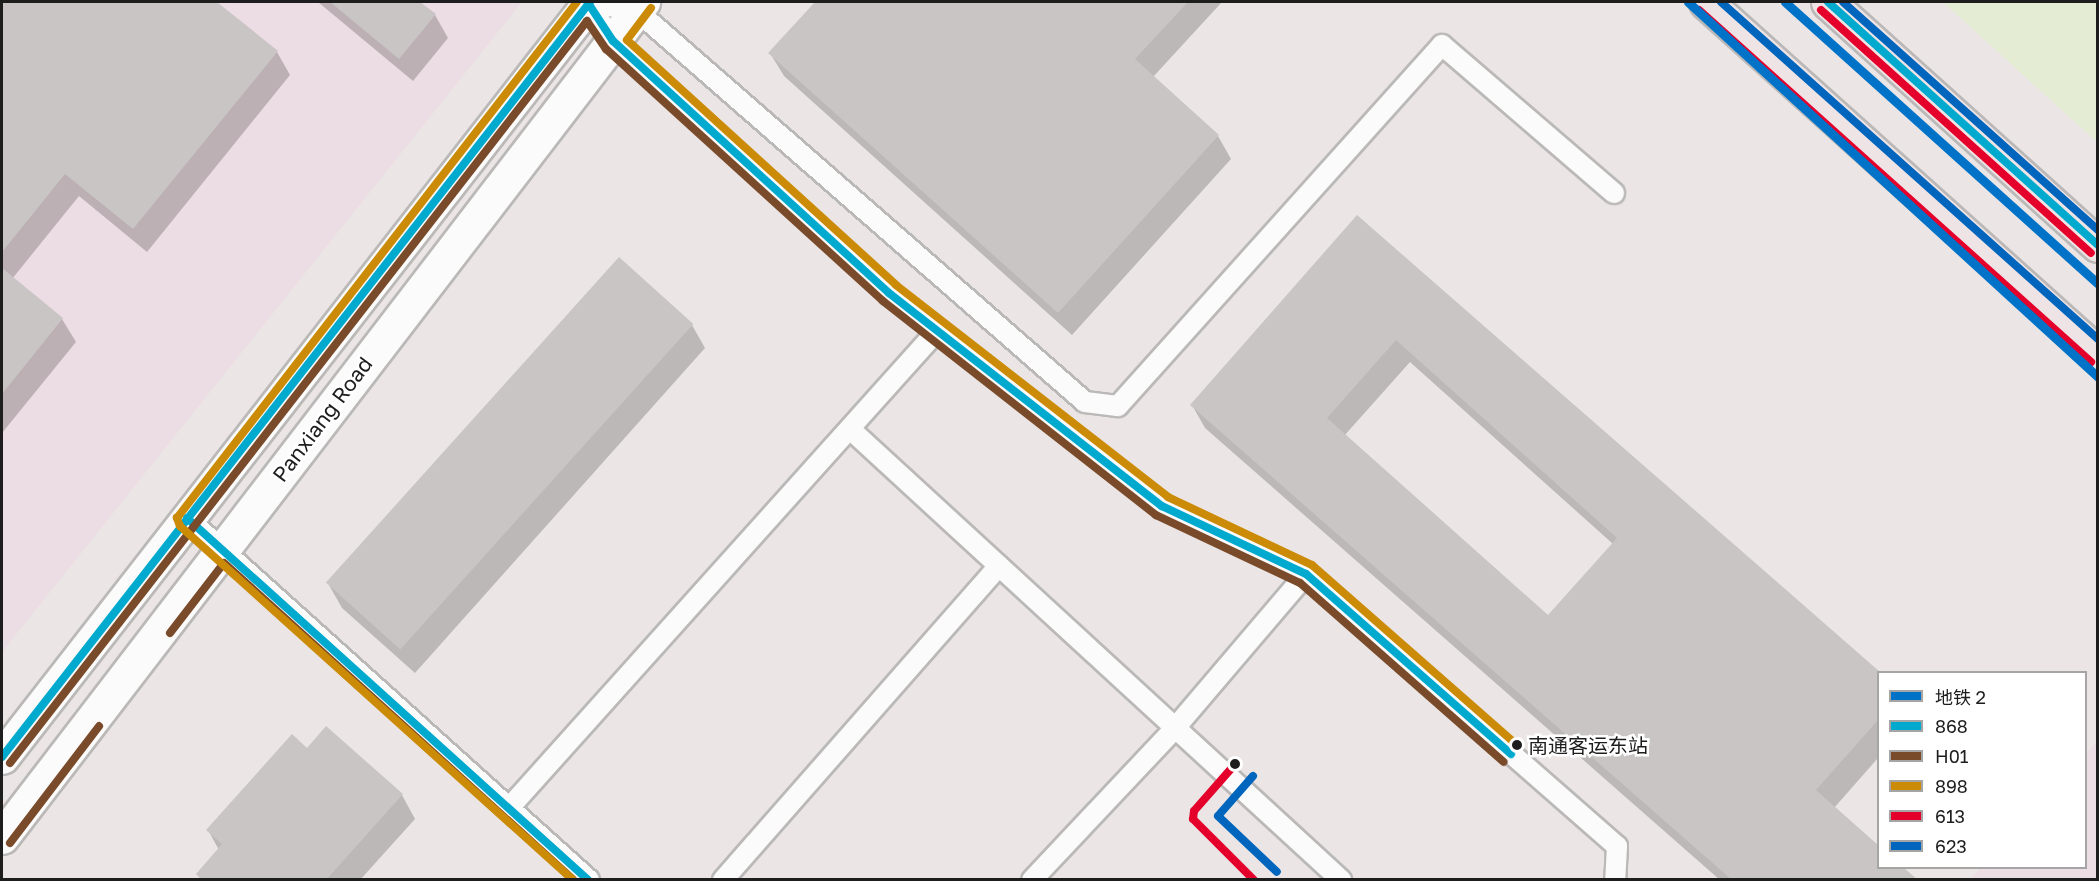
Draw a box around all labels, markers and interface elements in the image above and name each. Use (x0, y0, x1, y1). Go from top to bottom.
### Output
street label: Panxiang Road (267, 352, 377, 486)
legend (1877, 671, 2087, 869)
text: 地铁 2 (1935, 686, 1986, 708)
text: 868 (1935, 715, 1968, 737)
place label: 南通客运东站 (1528, 733, 1648, 757)
marker: 南通客运东站 (1511, 739, 1523, 751)
text: H01 (1935, 745, 1969, 767)
unlabelled marker (1229, 758, 1241, 770)
text: 898 (1935, 775, 1968, 797)
text: 613 (1935, 805, 1965, 827)
text: 623 (1935, 835, 1967, 857)

